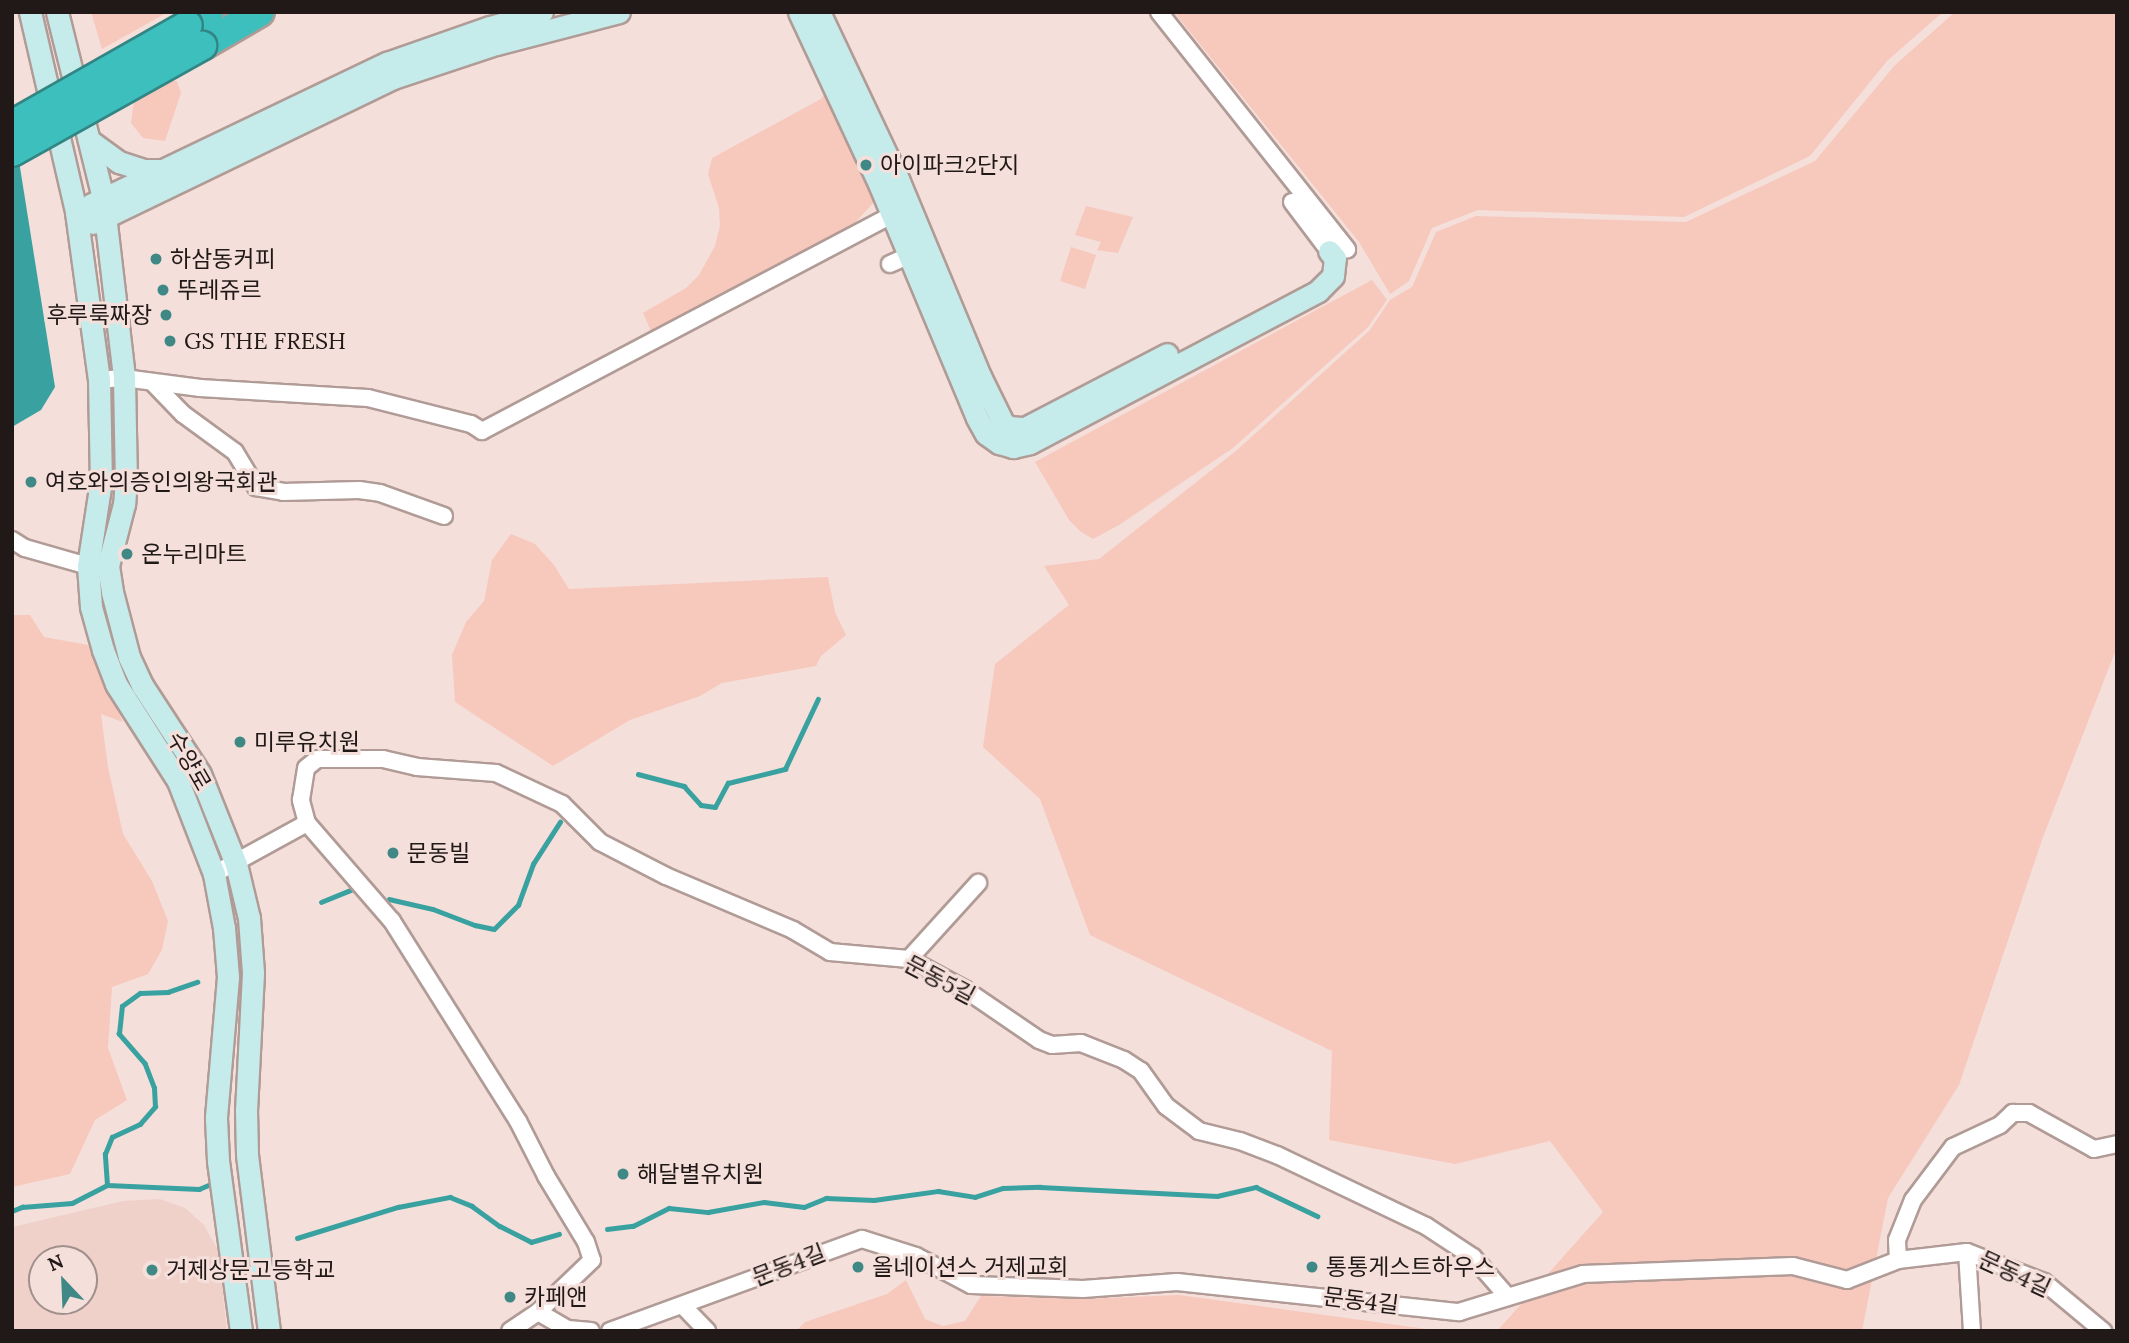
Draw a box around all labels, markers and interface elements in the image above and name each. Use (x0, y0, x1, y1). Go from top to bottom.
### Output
place label: 아이파크2단지 (880, 151, 1019, 179)
marker: 아이파크2단지 (858, 157, 874, 173)
place label: 하삼동커피 (170, 245, 276, 273)
marker: 하삼동커피 (148, 251, 164, 267)
place label: 뚜레쥬르 (177, 276, 262, 304)
marker: 뚜레쥬르 (155, 282, 171, 298)
place label: 후루룩짜장 (46, 301, 152, 329)
marker: 후루룩짜장 (158, 307, 174, 323)
place label: GS THE FRESH (184, 327, 346, 355)
marker: GS THE FRESH (162, 333, 178, 349)
place label: 여호와의증인의왕국회관 (45, 468, 278, 496)
marker: 여호와의증인의왕국회관 (23, 474, 39, 490)
place label: 온누리마트 (141, 540, 247, 568)
marker: 온누리마트 (119, 546, 135, 562)
street label: 수양로 (161, 727, 217, 795)
place label: 미루유치원 (254, 728, 360, 756)
marker: 미루유치원 (232, 734, 248, 750)
place label: 문동빌 (407, 839, 470, 867)
marker: 문동빌 (385, 845, 401, 861)
street label: 문동5길 (900, 950, 980, 1010)
place label: 해달별유치원 (637, 1160, 764, 1188)
marker: 해달별유치원 (615, 1166, 631, 1182)
street label: 문동4길 (749, 1239, 829, 1291)
north arrow (28, 1245, 98, 1315)
street label: 문동4길 (1975, 1245, 2055, 1303)
text: N (44, 1249, 67, 1276)
place label: 올네이션스 거제교회 (872, 1253, 1068, 1281)
place label: 통통게스트하우스 (1326, 1253, 1495, 1281)
place label: 거제상문고등학교 (166, 1256, 335, 1284)
marker: 올네이션스 거제교회 (850, 1259, 866, 1275)
marker: 통통게스트하우스 (1304, 1259, 1320, 1275)
marker: 거제상문고등학교 (144, 1262, 160, 1278)
place label: 카페앤 (524, 1283, 587, 1311)
street label: 문동4길 (1322, 1283, 1400, 1319)
marker: 카페앤 (502, 1289, 518, 1305)

